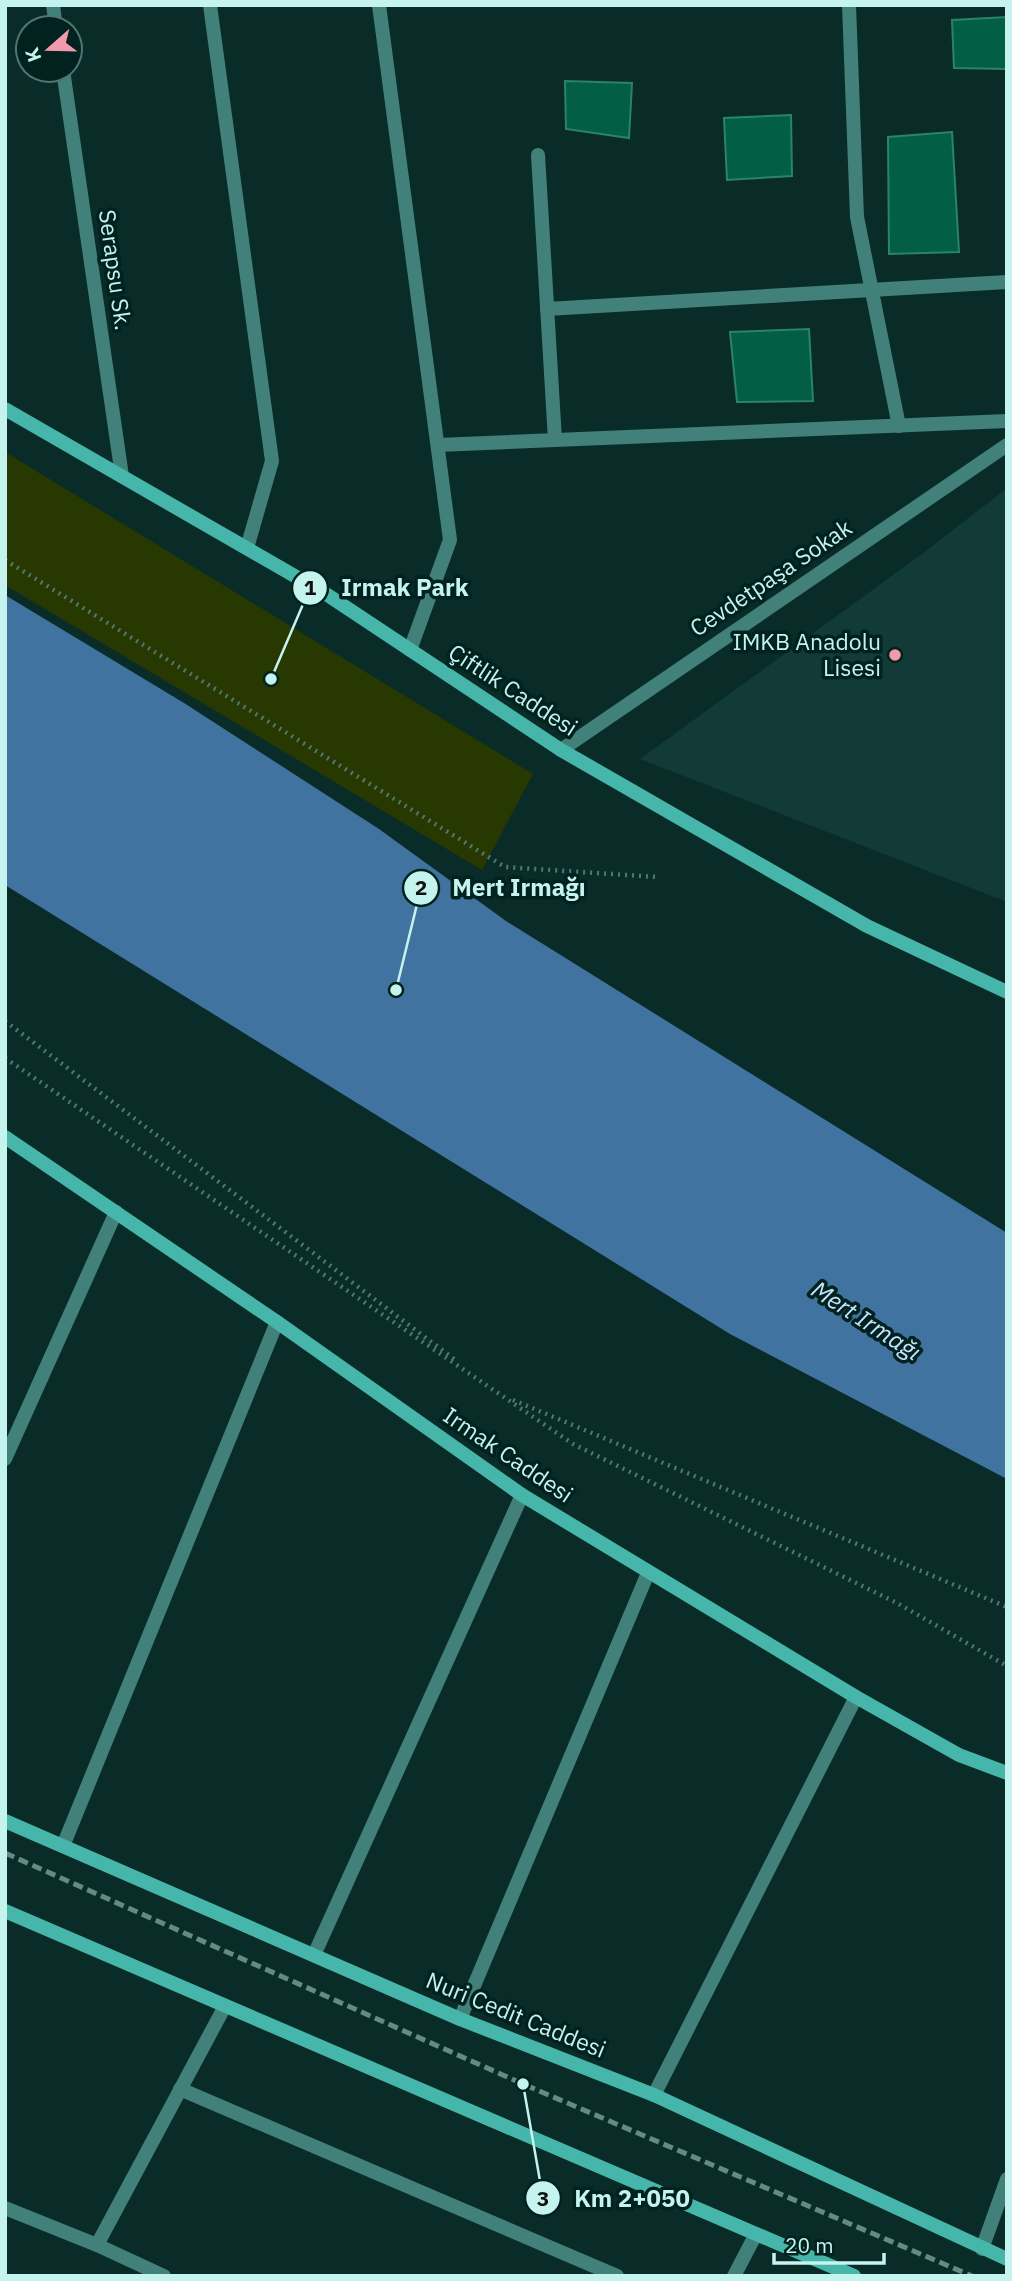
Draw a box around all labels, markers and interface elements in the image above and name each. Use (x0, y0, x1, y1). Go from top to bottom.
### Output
north arrow (14, 14, 84, 84)
text: K (19, 44, 47, 65)
street label: Serapsu Sk. (93, 208, 139, 332)
street label: Cevdetpaşa Sokak (684, 512, 857, 642)
callout: Irmak Park (292, 565, 483, 610)
text: Irmak Park (341, 571, 469, 603)
text: 1 (304, 573, 317, 601)
place label: IMKB Anadolu Lisesi (732, 626, 881, 682)
street label: Çiftlik Caddesi (443, 636, 584, 742)
marker: IMKB Anadolu Lisesi (887, 647, 903, 663)
callout: Mert Irmağı (403, 866, 599, 911)
text: Mert Irmağı (452, 871, 586, 903)
text: 2 (415, 873, 427, 901)
water label: Mert Irmağı (806, 1273, 927, 1367)
street label: Irmak Caddesi (438, 1400, 579, 1509)
street label: Nuri Cedit Caddesi (422, 1964, 611, 2064)
callout: Km 2+050 (525, 2176, 704, 2221)
text: Km 2+050 (574, 2182, 690, 2214)
text: 3 (537, 2184, 549, 2212)
scale bar (774, 2222, 884, 2266)
text: 20 m (785, 2231, 834, 2259)

